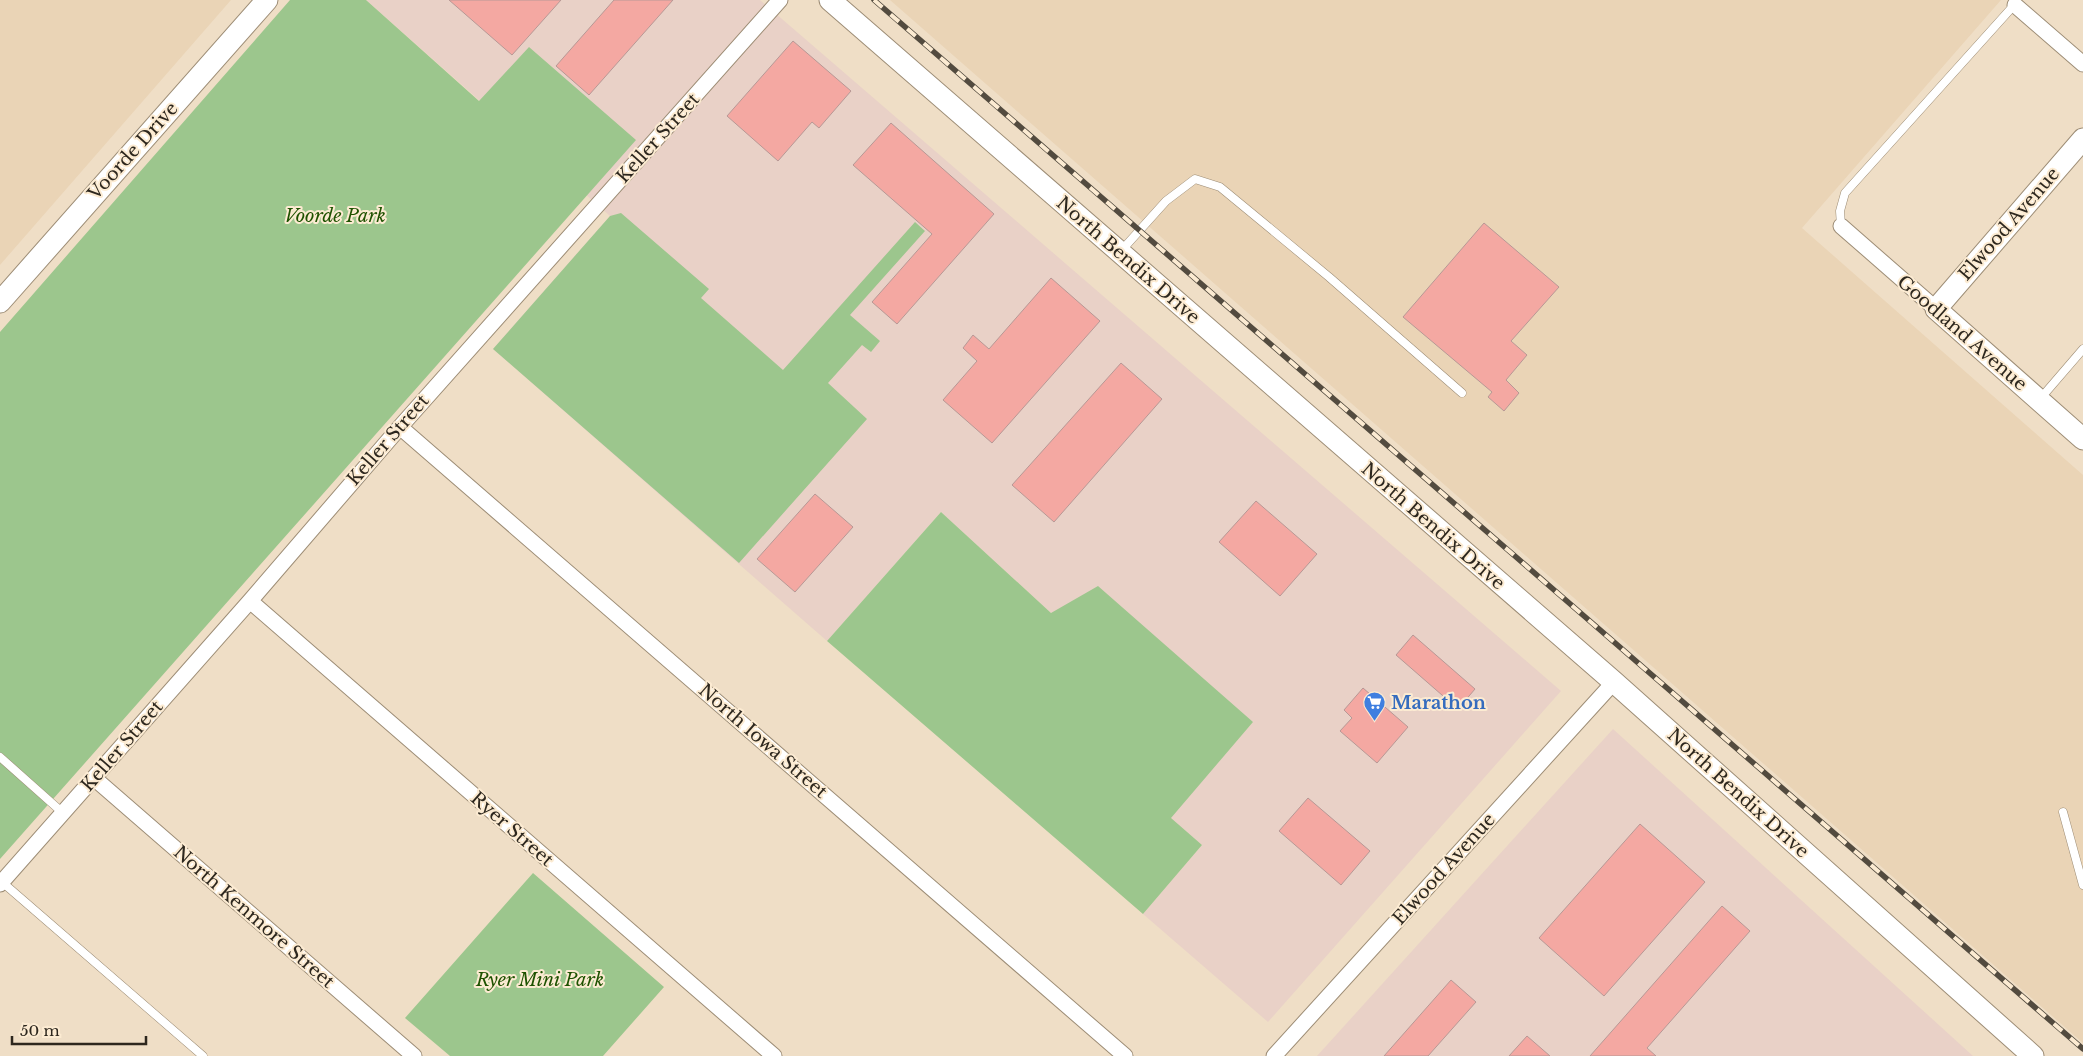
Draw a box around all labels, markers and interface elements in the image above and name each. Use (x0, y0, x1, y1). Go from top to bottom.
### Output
street label: Keller Street (612, 88, 704, 187)
street label: Voorde Drive (83, 98, 183, 205)
street label: Elwood Avenue (1954, 163, 2064, 285)
street label: North Bendix Drive (1052, 192, 1204, 328)
park label: Voorde Park (284, 205, 386, 227)
street label: Goodland Avenue (1893, 271, 2031, 395)
street label: Keller Street (343, 390, 434, 490)
street label: North Bendix Drive (1357, 458, 1509, 594)
street label: North Iowa Street (694, 679, 832, 803)
supermarket icon: Marathon (1363, 691, 1387, 722)
place label: Marathon (1391, 692, 1486, 714)
street label: Keller Street (77, 696, 168, 796)
street label: North Bendix Drive (1663, 724, 1813, 862)
street label: Ryer Street (466, 787, 558, 871)
street label: Elwood Avenue (1388, 809, 1500, 929)
street label: North Kenmore Street (169, 841, 339, 993)
park label: Ryer Mini Park (475, 969, 604, 991)
scale bar (12, 1014, 146, 1046)
text: 50 m (20, 1021, 60, 1040)

